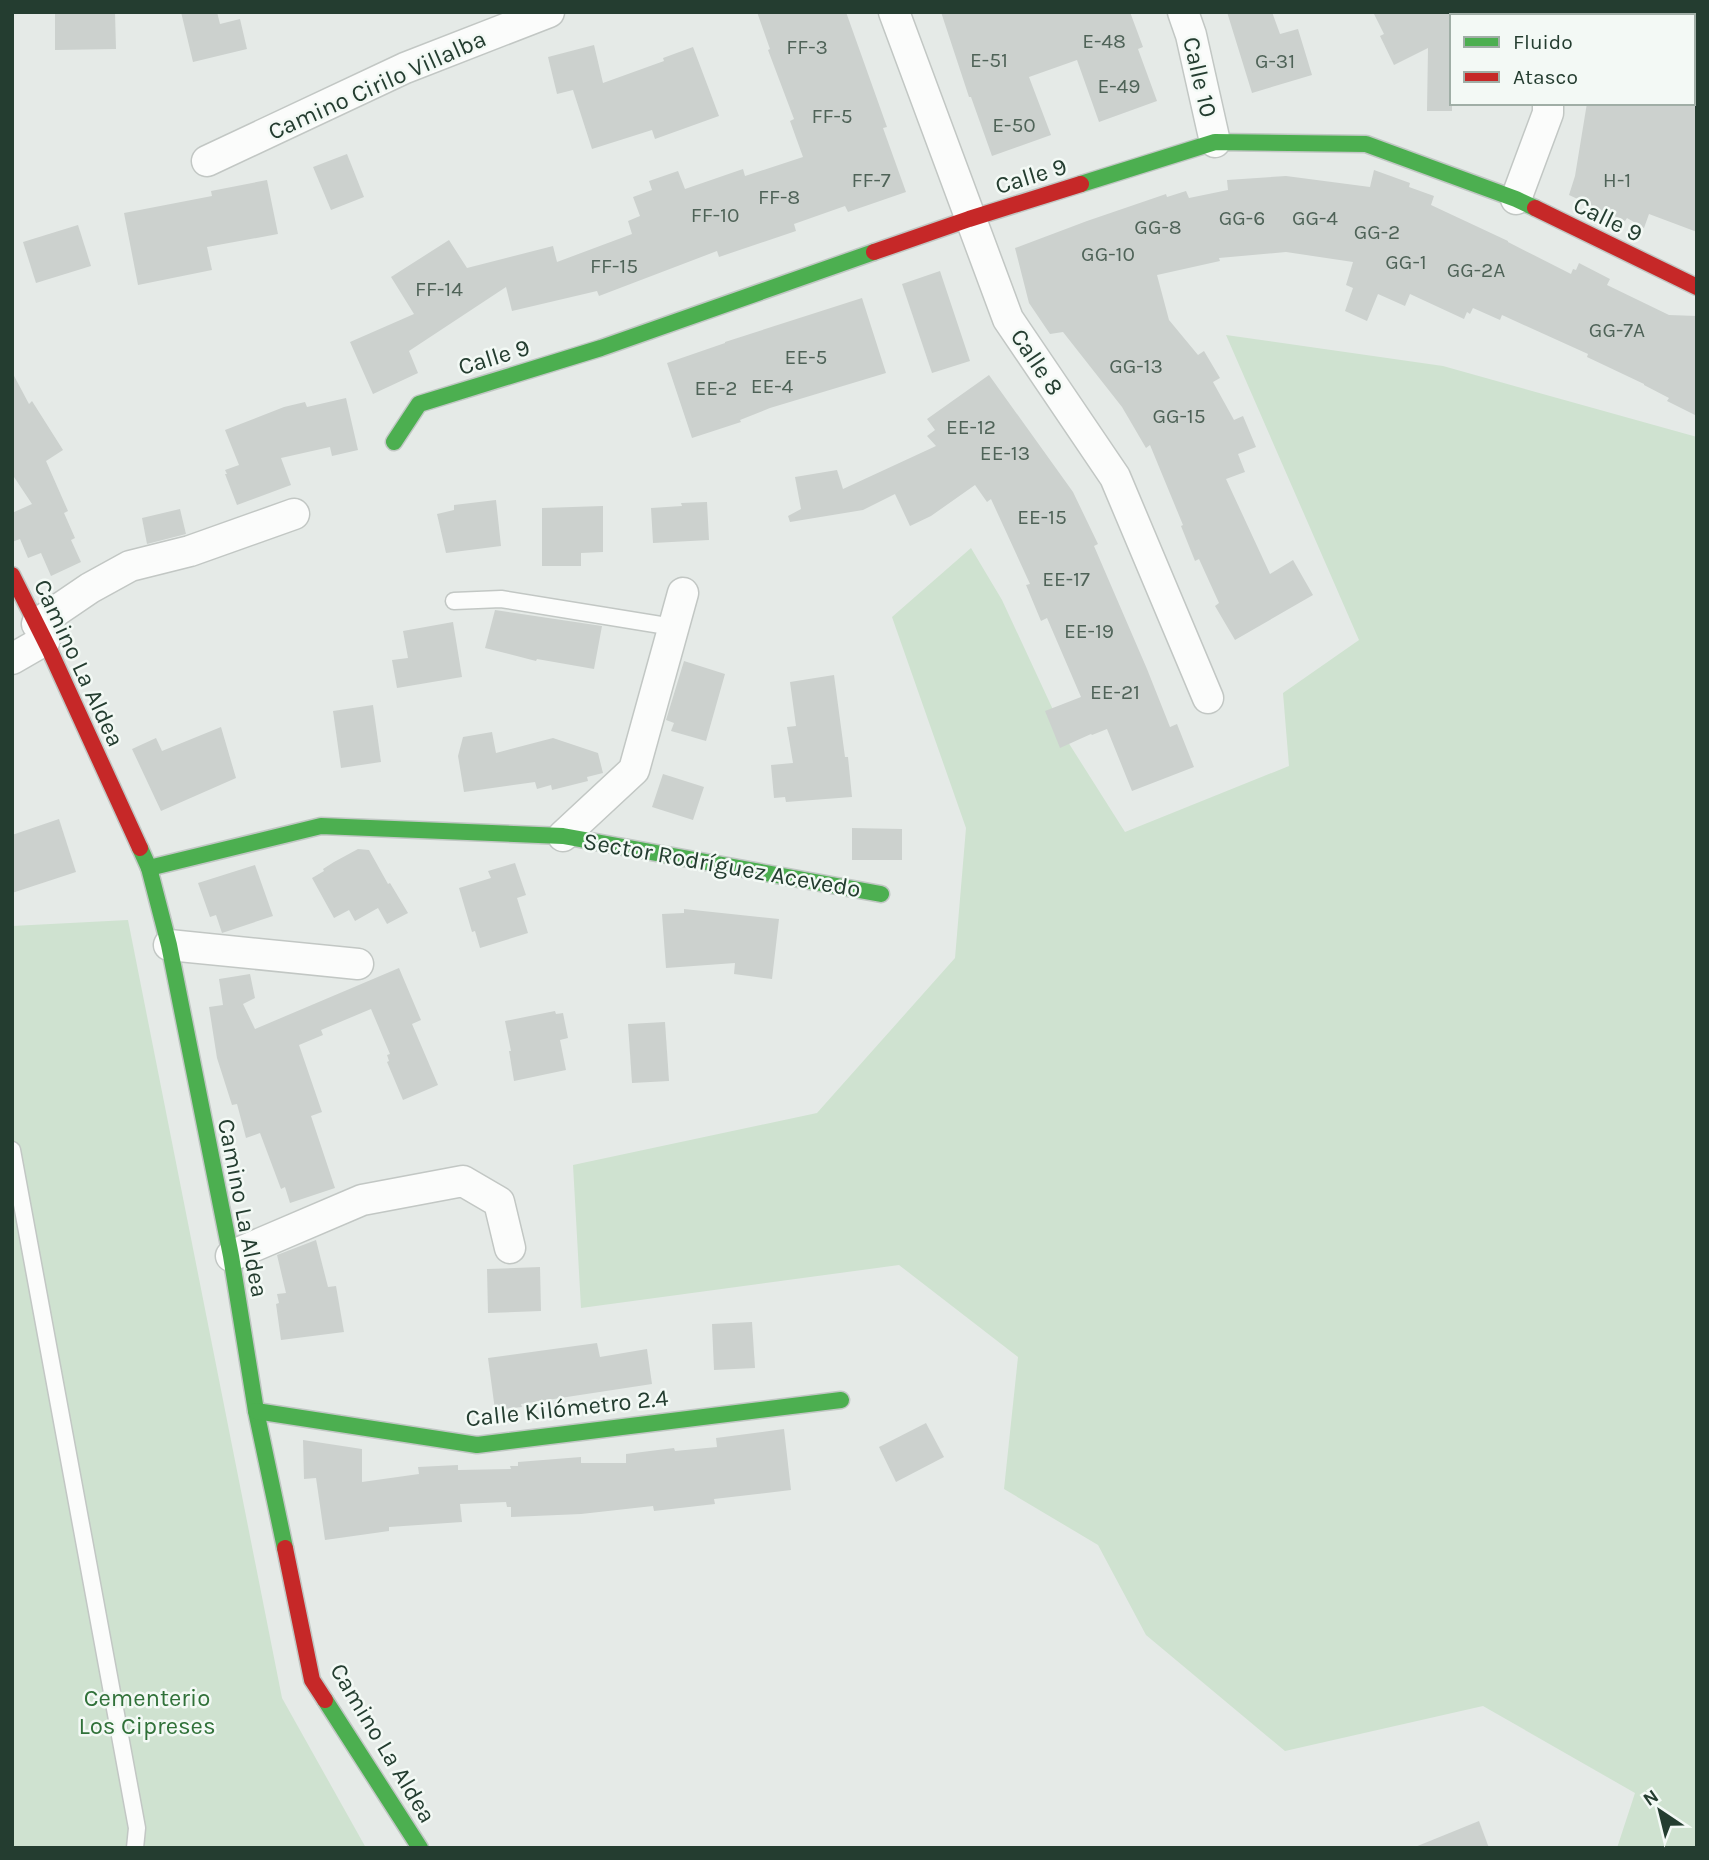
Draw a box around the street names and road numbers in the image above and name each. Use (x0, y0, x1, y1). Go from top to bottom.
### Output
street label: Camino Cirilo Villalba (264, 24, 490, 146)
street label: Calle 10 (1177, 34, 1223, 120)
street label: Calle 9 (992, 152, 1070, 200)
street label: Calle 9 (1569, 190, 1647, 248)
street label: Calle 8 (1005, 323, 1069, 401)
street label: Calle 9 (455, 333, 533, 381)
street label: Camino La Aldea (28, 575, 130, 751)
street label: Sector Rodríguez Acevedo (581, 827, 863, 903)
street label: Camino La Aldea (212, 1116, 274, 1300)
street label: Calle Kilómetro 2.4 (464, 1383, 670, 1433)
street label: Camino La Aldea (324, 1658, 442, 1828)

